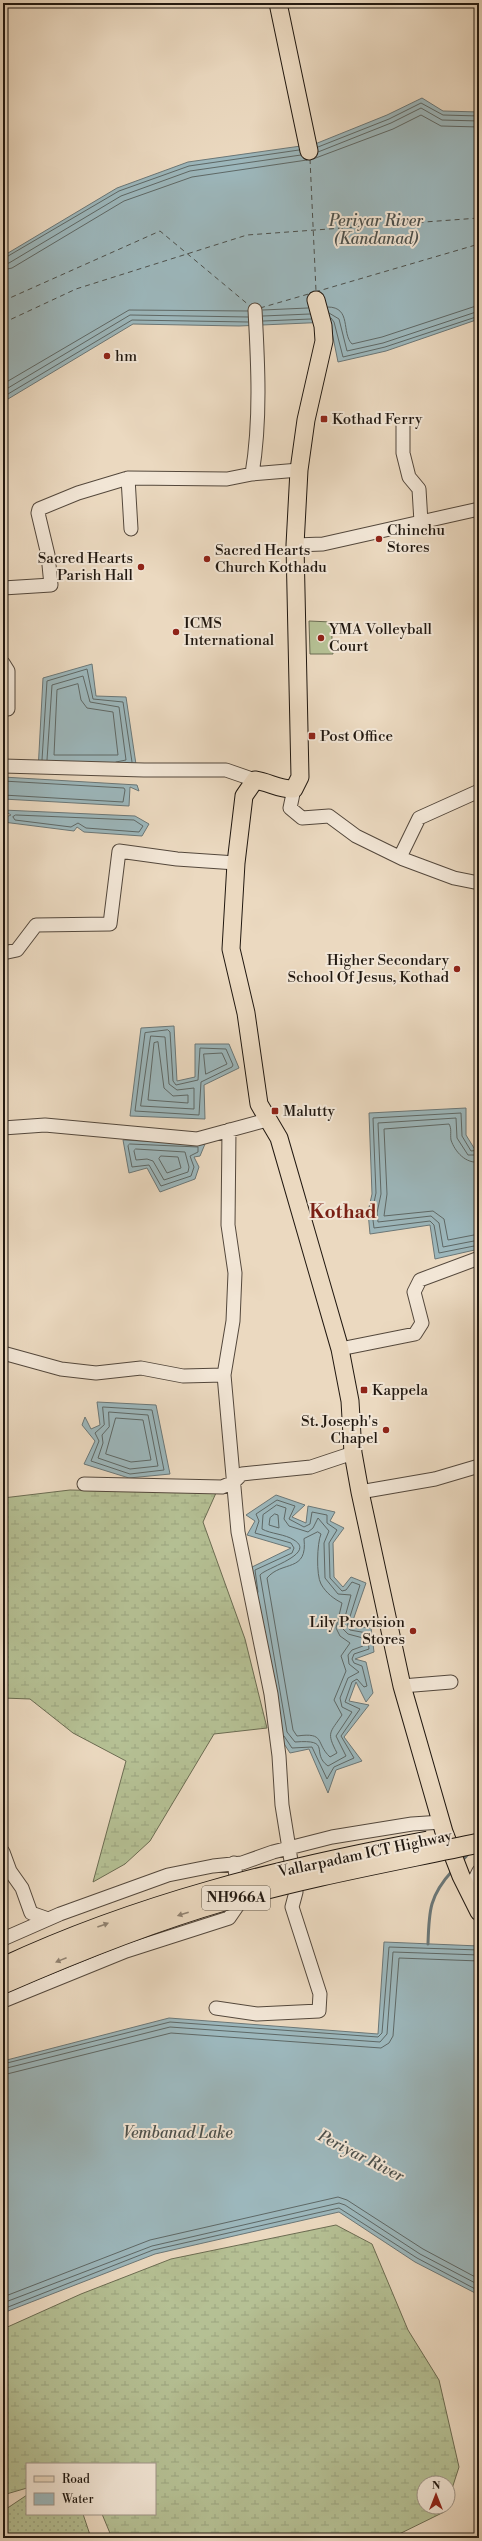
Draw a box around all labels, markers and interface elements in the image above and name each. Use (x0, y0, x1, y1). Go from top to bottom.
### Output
water label: Periyar River (Kandanad) (328, 211, 424, 249)
place label: hm (115, 347, 137, 366)
marker: hm (102, 351, 112, 361)
place label: Kothad Ferry (332, 410, 423, 429)
marker: Kothad Ferry (319, 414, 329, 424)
place label: Chinchu Stores (387, 521, 446, 557)
marker: Chinchu Stores (374, 534, 384, 544)
place label: Sacred Hearts Church Kothadu (215, 541, 327, 577)
place label: Sacred Hearts Parish Hall (38, 549, 134, 585)
marker: Sacred Hearts Church Kothadu (202, 554, 212, 564)
marker: Sacred Hearts Parish Hall (136, 562, 146, 572)
place label: ICMS International (184, 614, 275, 650)
place label: YMA Volleyball Court (328, 620, 433, 656)
marker: ICMS International (171, 627, 181, 637)
marker: YMA Volleyball Court (316, 633, 326, 643)
place label: Post Office (320, 727, 393, 746)
marker: Post Office (307, 731, 317, 741)
place label: Higher Secondary School Of Jesus, Kothad (287, 951, 450, 987)
marker: Higher Secondary School Of Jesus, Kothad (452, 964, 462, 974)
place label: Malutty (283, 1102, 335, 1121)
marker: Malutty (270, 1106, 280, 1116)
district label: Kothad (309, 1200, 377, 1224)
place label: Kappela (372, 1381, 428, 1400)
marker: Kappela (359, 1385, 369, 1395)
place label: St. Joseph's Chapel (301, 1412, 379, 1448)
marker: St. Joseph's Chapel (381, 1425, 391, 1435)
place label: Lily Provision Stores (309, 1613, 405, 1649)
marker: Lily Provision Stores (408, 1626, 418, 1636)
street label: Vallarpadam ICT Highway (275, 1826, 454, 1882)
road number: NH966A (202, 1886, 270, 1910)
one-way arrow (176, 1911, 188, 1917)
one-way arrow (98, 1921, 110, 1927)
one-way arrow (55, 1957, 66, 1963)
water label: Vembanad Lake (123, 2123, 233, 2143)
water label: Periyar River (314, 2125, 408, 2187)
legend (26, 2463, 156, 2515)
text: Road (62, 2472, 90, 2487)
north arrow (416, 2475, 456, 2515)
text: N (432, 2479, 441, 2493)
text: Water (61, 2492, 94, 2507)

